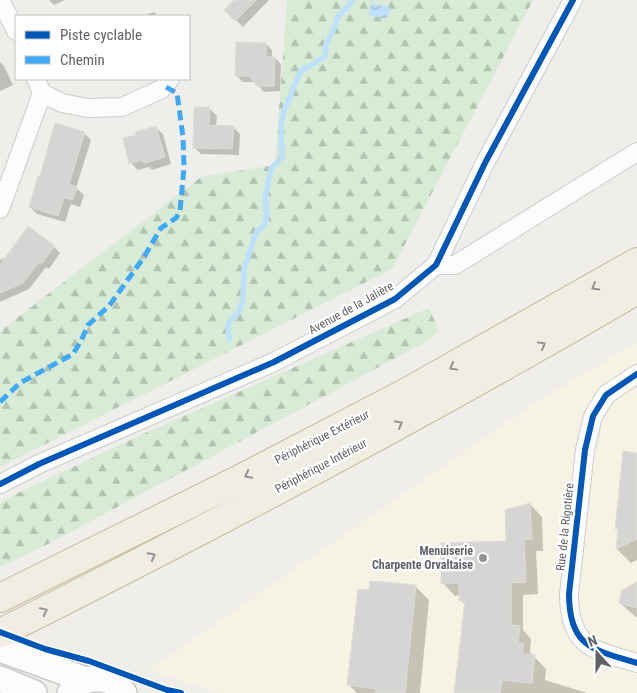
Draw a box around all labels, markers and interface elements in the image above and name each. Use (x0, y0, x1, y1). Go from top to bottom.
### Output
legend (15, 15, 190, 80)
text: Piste cyclable (60, 26, 142, 44)
text: Chemin (60, 51, 105, 69)
street label: Avenue de la Jalière (306, 279, 396, 337)
one-way arrow (591, 280, 600, 290)
one-way arrow (536, 342, 545, 352)
one-way arrow (450, 360, 459, 370)
street label: Périphérique Extérieur (272, 407, 372, 467)
one-way arrow (394, 420, 403, 430)
street label: Périphérique Intérieur (273, 436, 370, 496)
one-way arrow (244, 469, 253, 479)
street label: Rue de la Rigotière (553, 482, 577, 572)
place label: Menuiserie Charpente Orvaltaise (372, 544, 473, 572)
one-way arrow (147, 552, 156, 562)
marker: Menuiserie Charpente Orvaltaise (477, 552, 489, 564)
one-way arrow (38, 607, 47, 617)
north arrow (572, 628, 622, 678)
text: N (585, 632, 599, 650)

